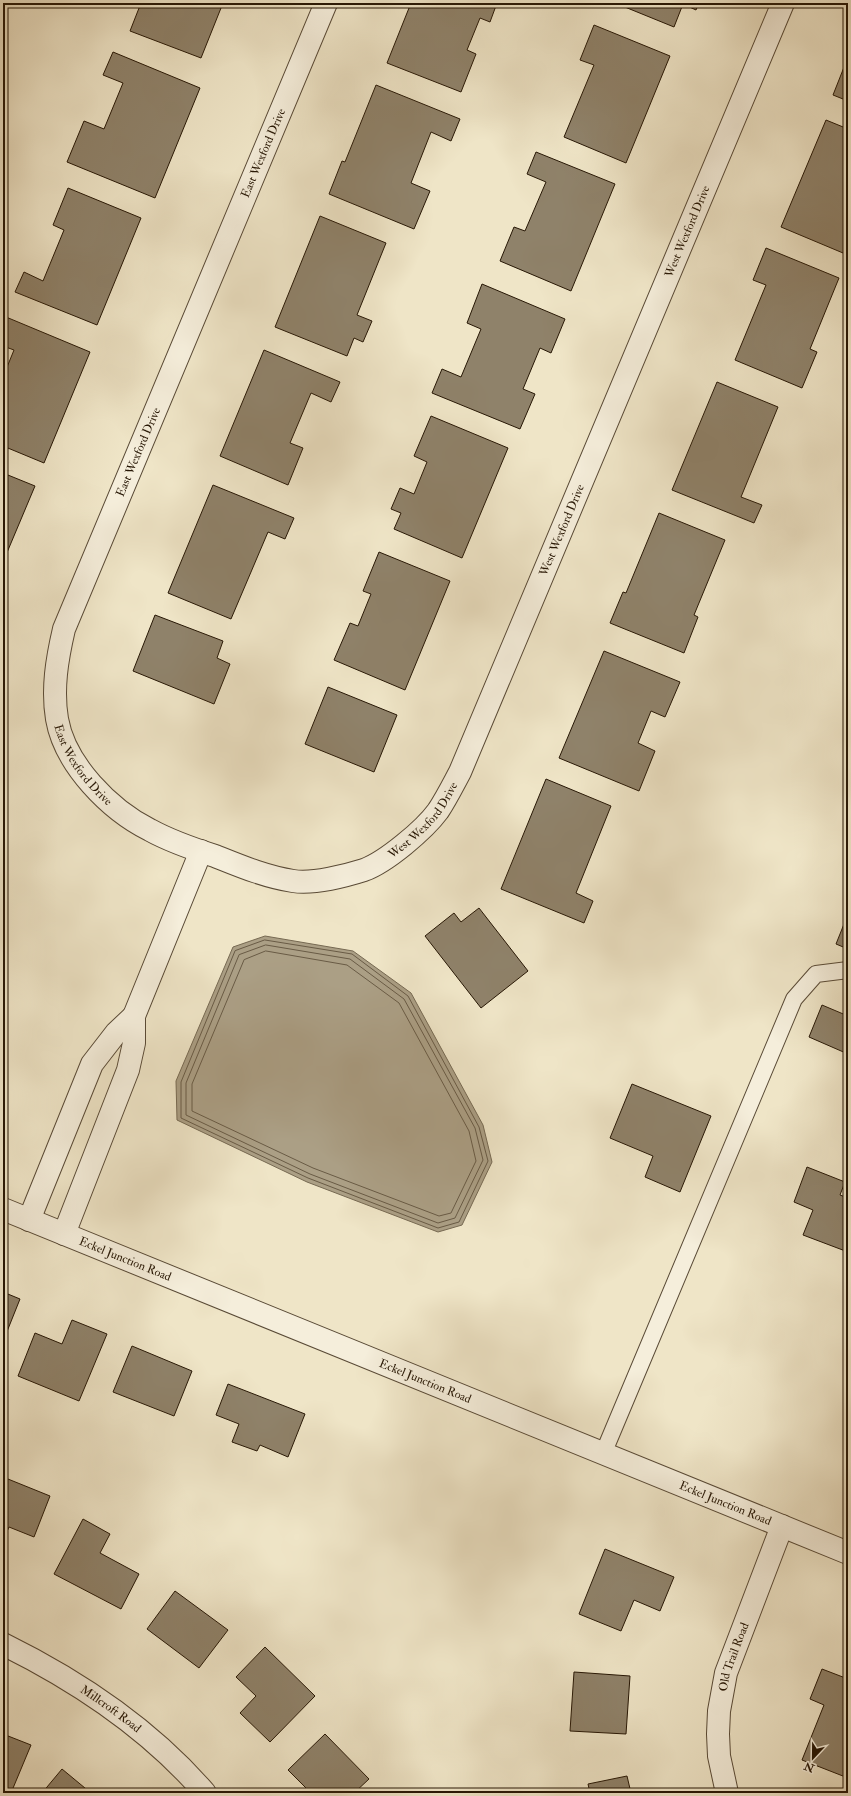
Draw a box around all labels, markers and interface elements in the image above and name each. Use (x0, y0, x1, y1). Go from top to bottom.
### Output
street label: East Wexford Drive (238, 106, 289, 200)
street label: West Wexford Drive (661, 183, 713, 281)
street label: East Wexford Drive (113, 405, 164, 499)
street label: West Wexford Drive (536, 482, 588, 579)
street label: East Wexford Drive (50, 723, 115, 809)
street label: West Wexford Drive (385, 780, 461, 863)
street label: Eckel Junction Road (77, 1234, 173, 1285)
street label: Eckel Junction Road (377, 1356, 474, 1407)
street label: Eckel Junction Road (677, 1478, 774, 1529)
street label: Old Trail Road (716, 1620, 753, 1693)
street label: Millcroft Road (77, 1682, 144, 1736)
north arrow (793, 1738, 833, 1778)
text: N (801, 1759, 817, 1775)

